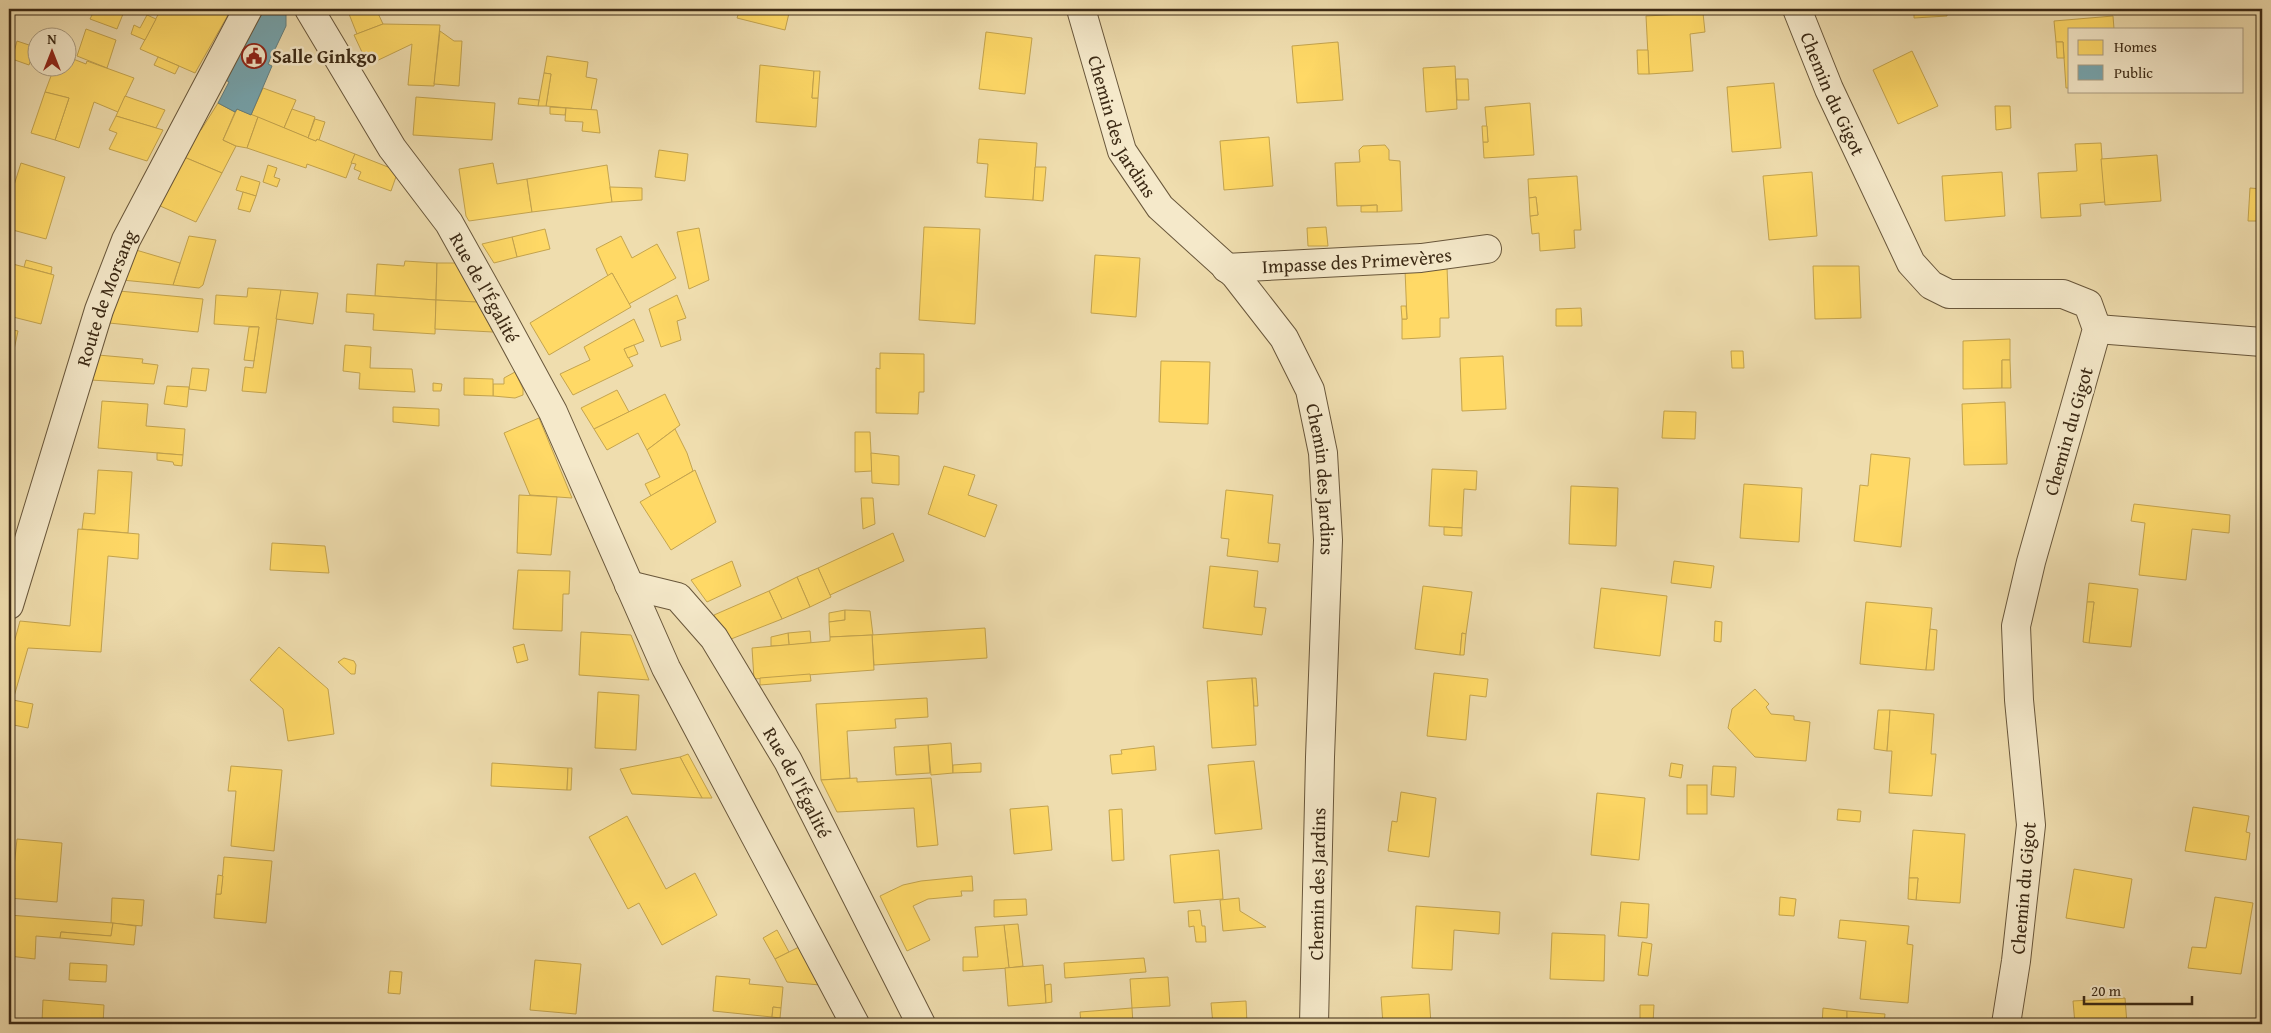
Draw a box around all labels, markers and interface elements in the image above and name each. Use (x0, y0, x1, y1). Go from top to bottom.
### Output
north arrow (28, 28, 78, 78)
street label: Chemin du Gigot (1794, 28, 1873, 161)
legend (2068, 28, 2244, 92)
text: N (47, 29, 57, 49)
text: Homes (2114, 36, 2157, 57)
place label: Salle Ginkgo (272, 42, 377, 70)
public building icon: Salle Ginkgo (241, 43, 267, 69)
street label: Chemin des Jardins (1081, 52, 1164, 203)
text: Public (2114, 62, 2153, 83)
street label: Route de Morsang (69, 224, 144, 370)
street label: Rue de l'Égalité (443, 227, 527, 348)
street label: Impasse des Primevères (1261, 240, 1453, 280)
street label: Chemin du Gigot (2036, 363, 2100, 499)
street label: Chemin des Jardins (1299, 401, 1342, 556)
street label: Rue de l'Égalité (757, 722, 839, 843)
street label: Chemin des Jardins (1302, 807, 1332, 961)
street label: Chemin du Gigot (2003, 820, 2043, 955)
scale bar (2084, 973, 2191, 1005)
text: 20 m (2091, 980, 2122, 1001)

